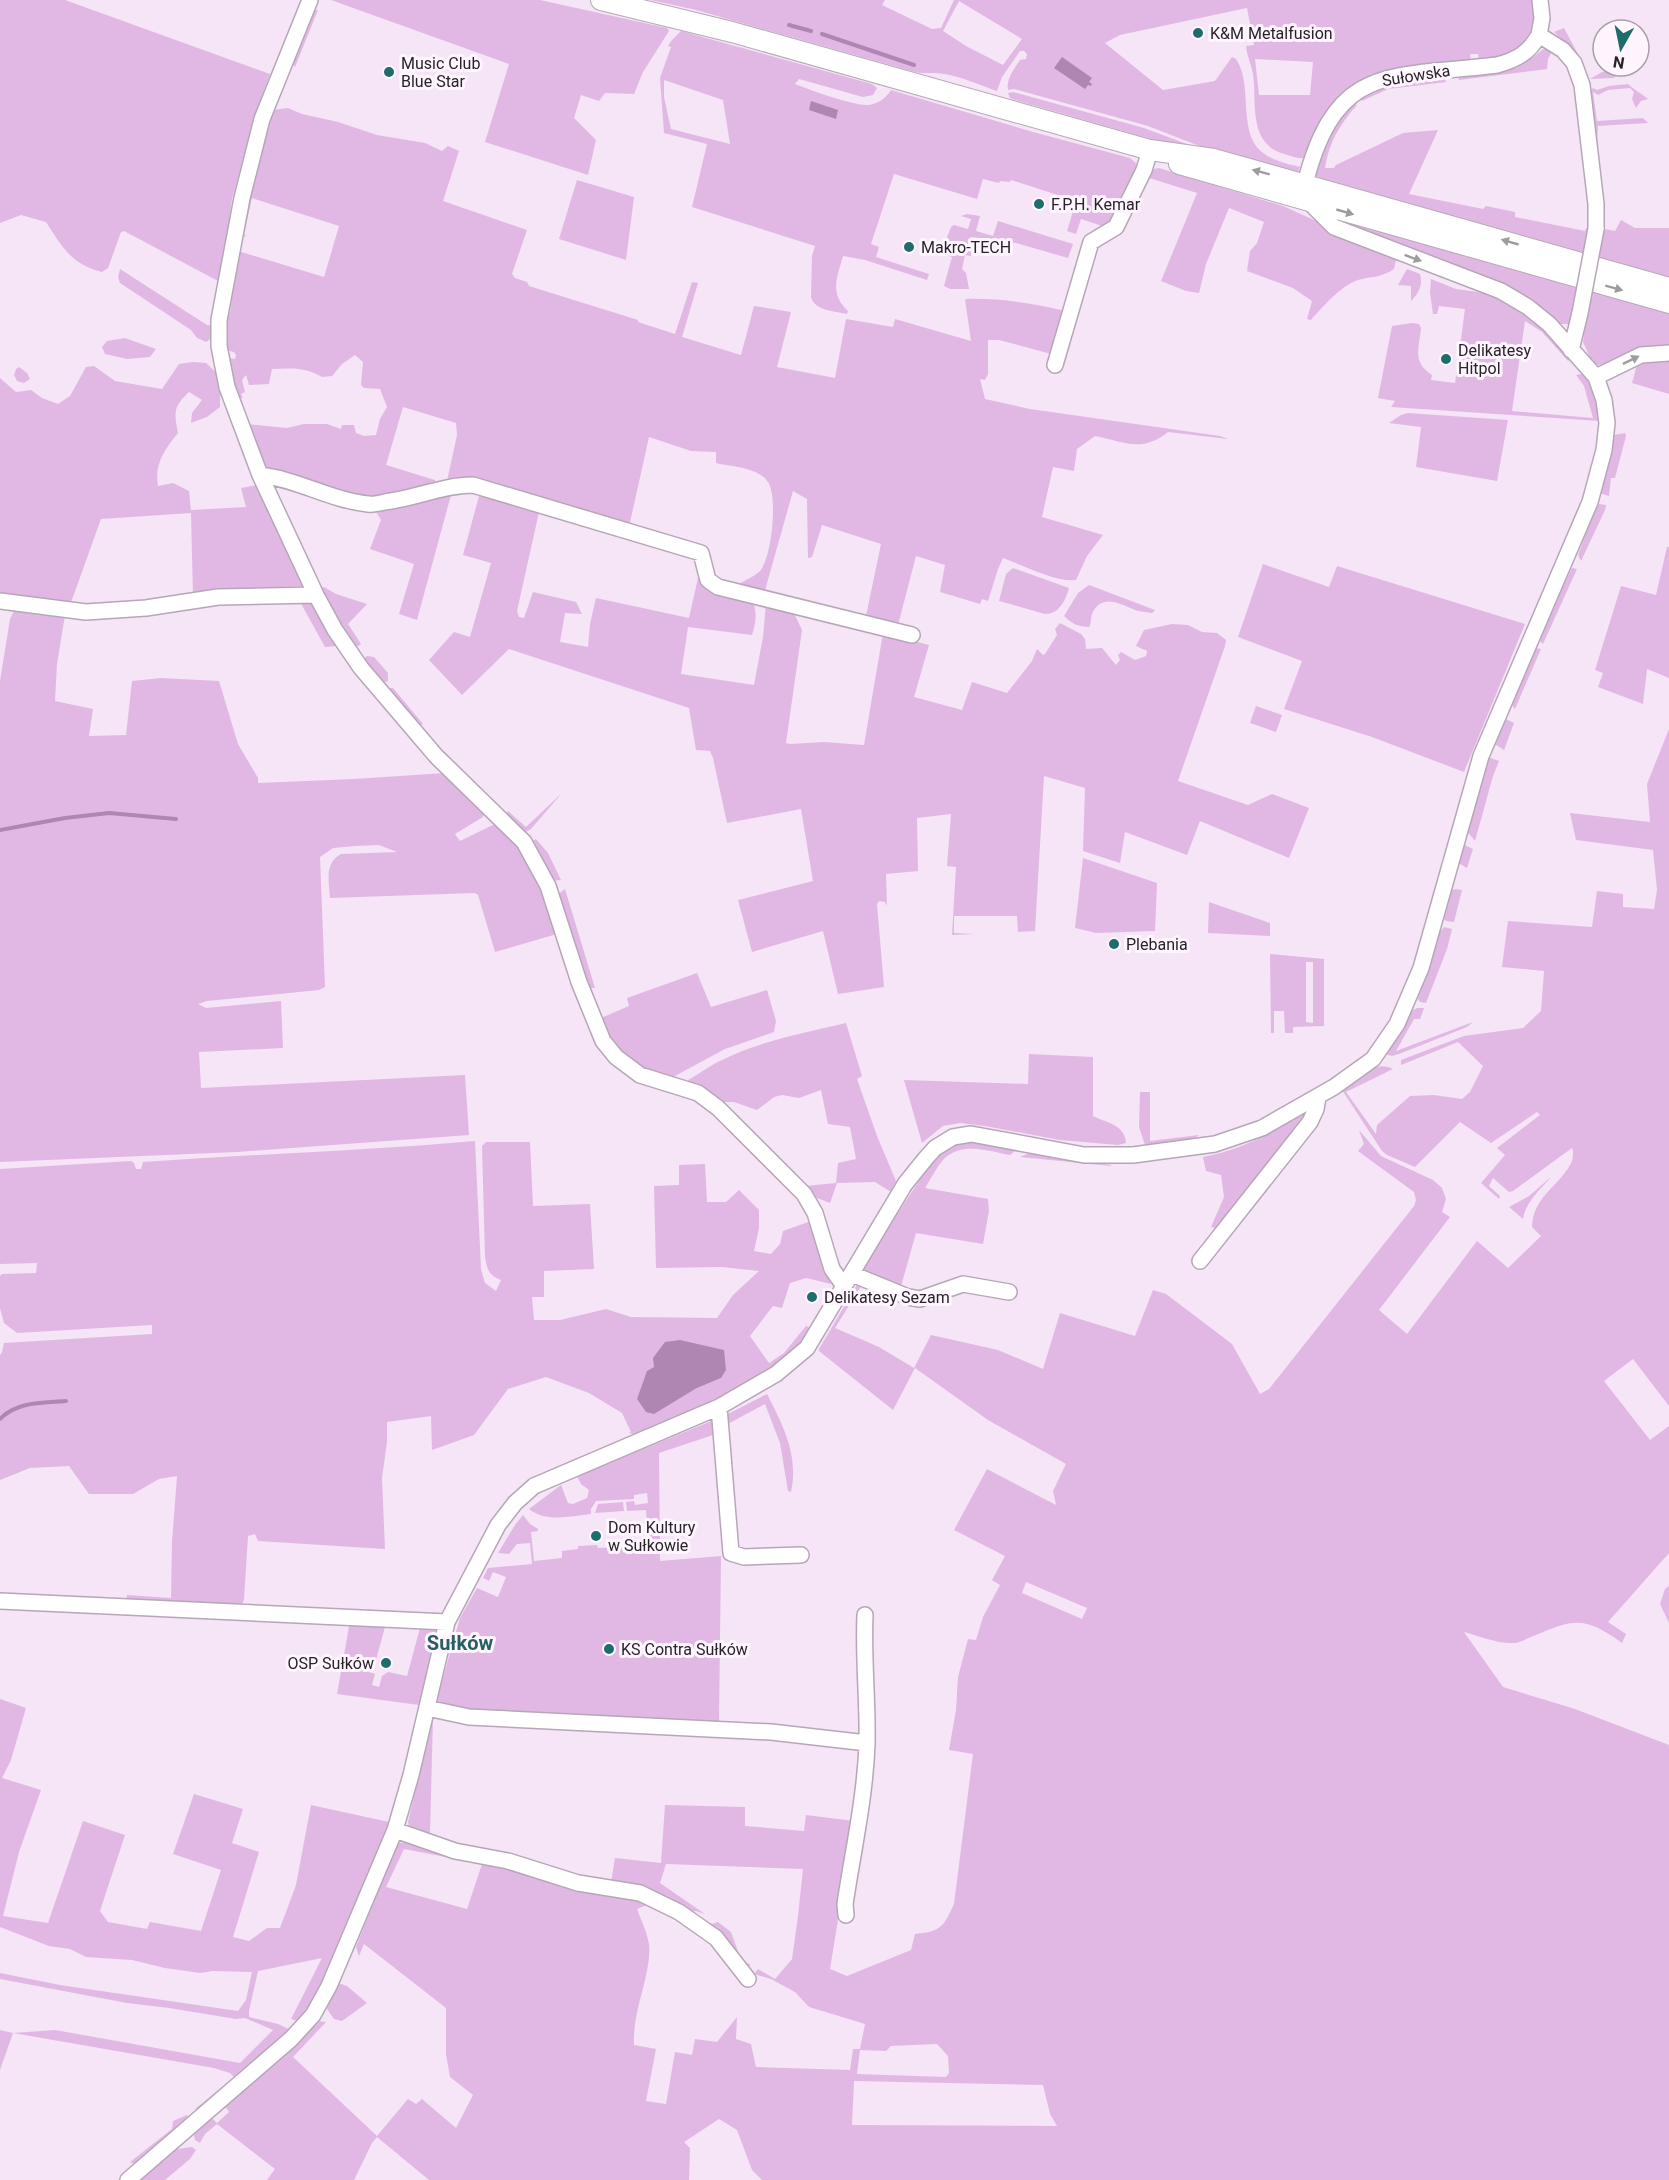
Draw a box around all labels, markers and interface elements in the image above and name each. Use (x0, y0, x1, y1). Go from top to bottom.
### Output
north arrow (1591, 18, 1651, 78)
place label: K&M Metalfusion (1210, 24, 1333, 43)
marker: K&M Metalfusion (1191, 26, 1205, 40)
text: N (1612, 52, 1626, 73)
place label: Music Club Blue Star (401, 54, 480, 91)
street label: Sułowska (1381, 61, 1452, 90)
marker: Music Club Blue Star (382, 65, 396, 79)
one-way arrow (1252, 167, 1270, 176)
place label: F.P.H. Kemar (1051, 195, 1141, 214)
marker: F.P.H. Kemar (1032, 197, 1046, 211)
one-way arrow (1336, 207, 1354, 217)
one-way arrow (1500, 237, 1519, 247)
place label: Makro-TECH (921, 238, 1011, 257)
marker: Makro-TECH (902, 240, 916, 254)
one-way arrow (1405, 253, 1423, 263)
one-way arrow (1605, 284, 1623, 294)
place label: Delikatesy Hitpol (1458, 341, 1532, 378)
marker: Delikatesy Hitpol (1439, 352, 1453, 366)
one-way arrow (1622, 355, 1640, 365)
place label: Plebania (1126, 935, 1188, 954)
marker: Plebania (1107, 937, 1121, 951)
place label: Delikatesy Sezam (824, 1288, 950, 1307)
marker: Delikatesy Sezam (805, 1290, 819, 1304)
place label: Dom Kultury w Sułkowie (608, 1518, 696, 1555)
marker: Dom Kultury w Sułkowie (589, 1529, 603, 1543)
district label: Sułków (427, 1631, 493, 1655)
place label: KS Contra Sułków (621, 1640, 748, 1659)
marker: KS Contra Sułków (602, 1642, 616, 1656)
place label: OSP Sułków (288, 1654, 374, 1673)
marker: OSP Sułków (379, 1656, 393, 1670)

